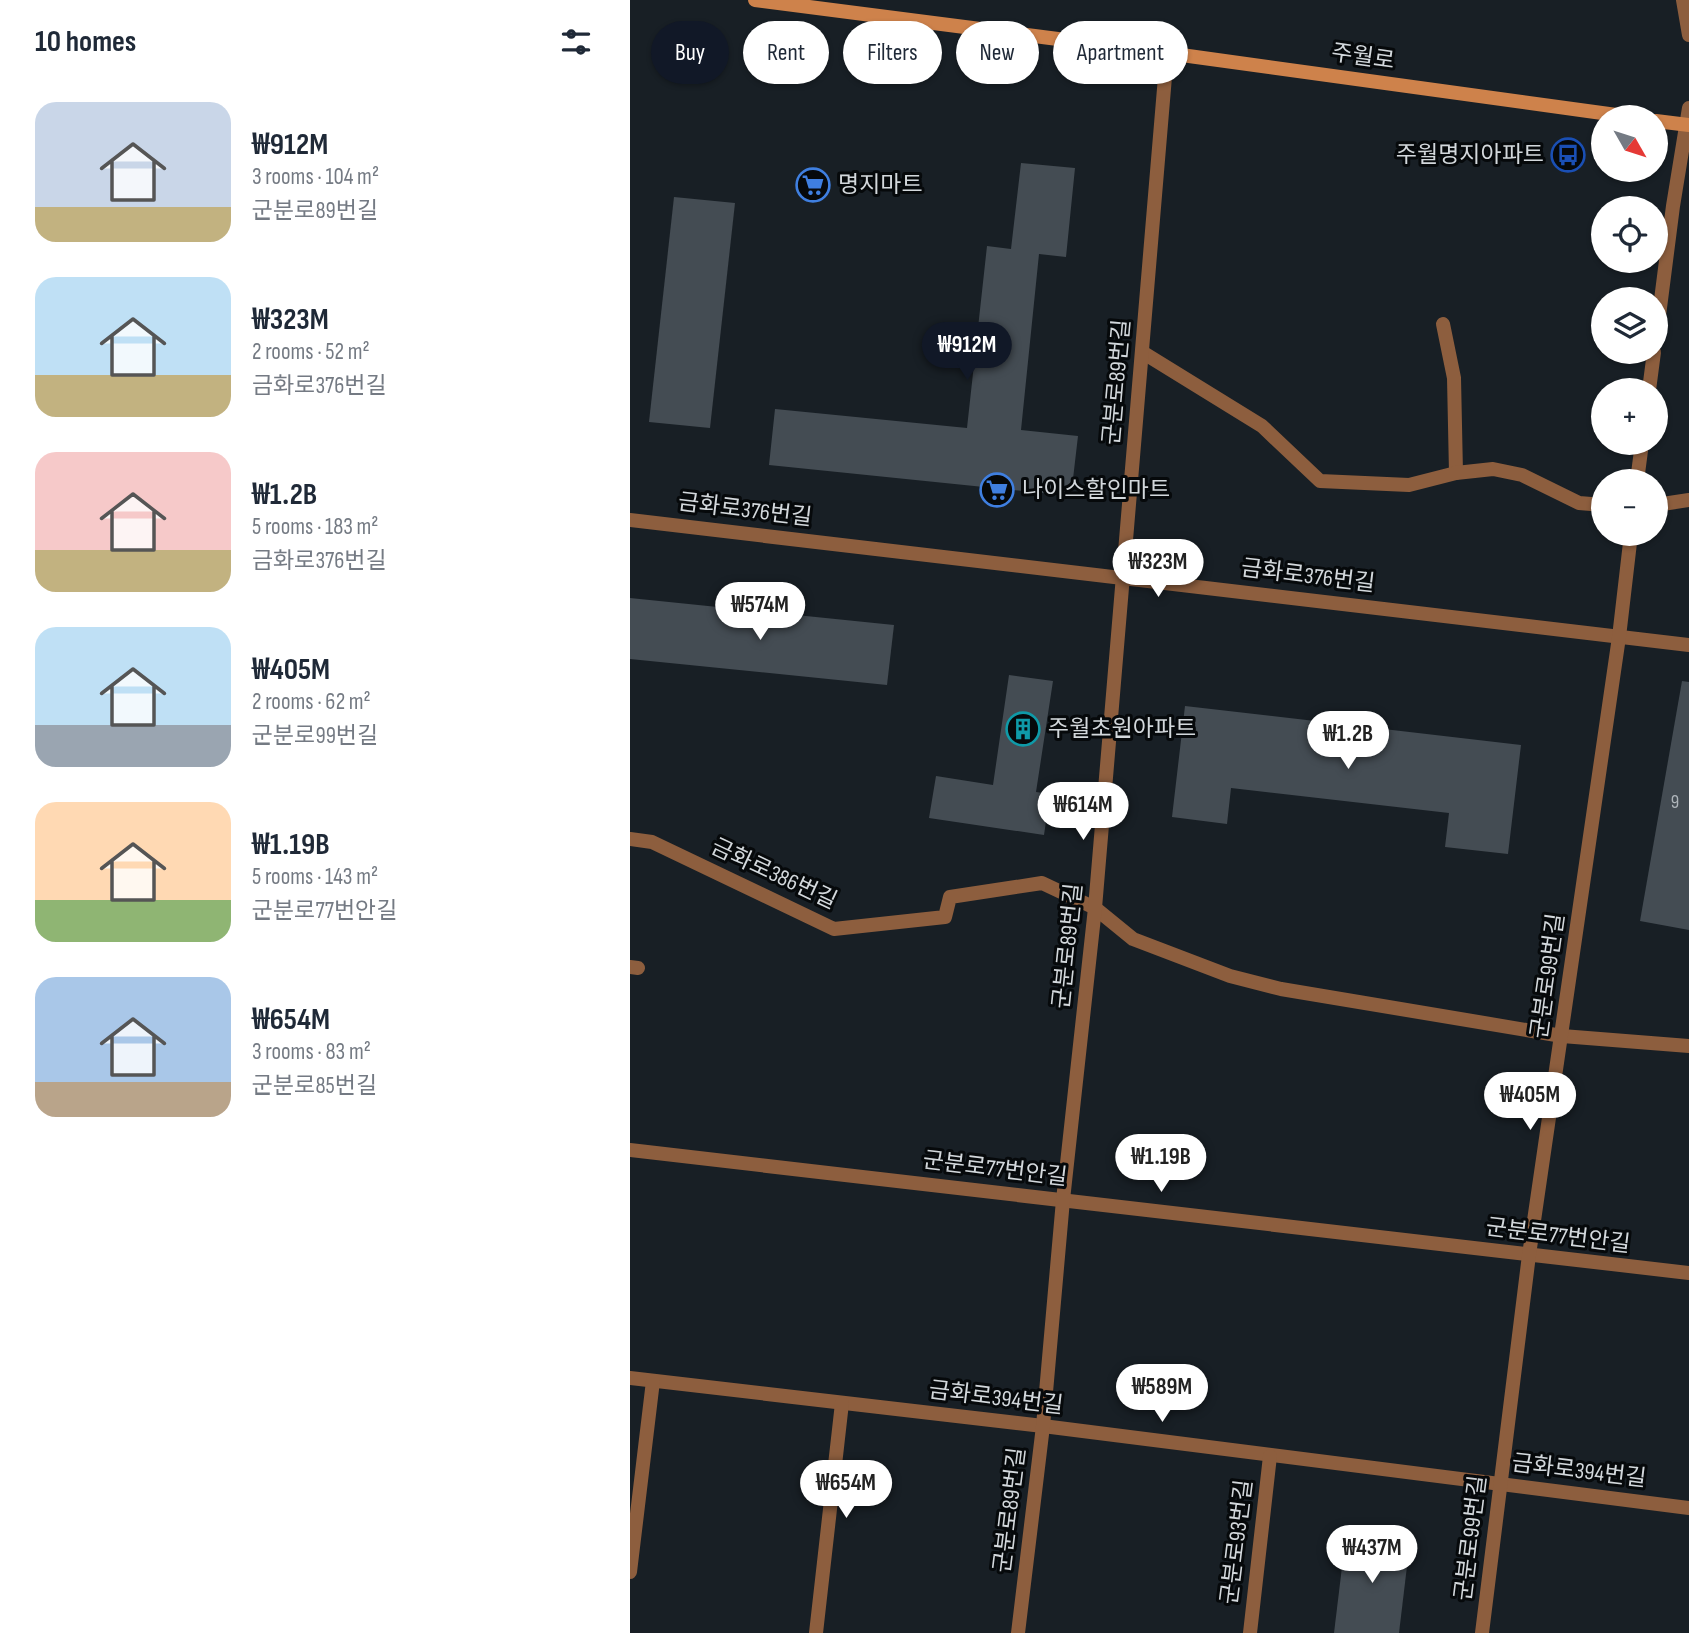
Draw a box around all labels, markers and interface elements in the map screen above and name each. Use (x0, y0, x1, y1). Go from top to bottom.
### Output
chip: Buy (651, 21, 729, 84)
chip: Rent (743, 21, 829, 84)
chip: Filters (843, 21, 942, 84)
chip: New (956, 21, 1039, 84)
chip: Apartment (1053, 21, 1188, 84)
icon: filters (557, 23, 595, 61)
text: 10 homes (35, 24, 136, 60)
street label: 주월로 (1330, 39, 1396, 75)
north arrow (1591, 105, 1668, 182)
map controls (1591, 105, 1668, 546)
text: ₩912M (252, 127, 328, 163)
icon: home (91, 130, 175, 214)
bus stop icon: 주월명지아파트 (1549, 136, 1587, 174)
place label: 주월명지아파트 (1396, 141, 1544, 169)
text: 3 rooms · 104 m² (252, 163, 379, 191)
supermarket icon: 명지마트 (794, 166, 832, 204)
place label: 명지마트 (838, 171, 923, 199)
button: locate (1591, 196, 1668, 273)
text: 군분로89번길 (252, 197, 378, 225)
button: layers (1591, 287, 1668, 364)
text: ₩323M (252, 302, 329, 338)
icon: home (91, 305, 175, 389)
street label: 군분로89번길 (1098, 318, 1136, 446)
pin: ₩912M (918, 322, 1016, 382)
text: ₩912M (938, 331, 996, 359)
text: 2 rooms · 52 m² (252, 338, 370, 366)
text: 금화로376번길 (252, 372, 387, 400)
button: + (1591, 378, 1668, 455)
button: − (1591, 469, 1668, 546)
supermarket icon: 나이스할인마트 (978, 471, 1016, 509)
place label: 나이스할인마트 (1022, 476, 1170, 504)
text: ₩1.2B (252, 477, 317, 513)
icon: home (91, 480, 175, 564)
street label: 금화로376번길 (676, 488, 814, 532)
text: 5 rooms · 183 m² (252, 513, 378, 541)
pin: ₩323M (1109, 540, 1207, 599)
text: 금화로376번길 (252, 547, 387, 575)
text: ₩323M (1129, 548, 1187, 576)
street label: 금화로376번길 (1239, 554, 1377, 598)
pin: ₩574M (711, 582, 809, 642)
text: ₩574M (731, 591, 789, 619)
text: ₩405M (252, 652, 330, 688)
icon: home (91, 655, 175, 739)
text: 2 rooms · 62 m² (252, 688, 371, 716)
building icon: 주월초원아파트 (1004, 710, 1042, 748)
pin: ₩1.2B (1299, 712, 1397, 771)
place label: 주월초원아파트 (1048, 715, 1196, 743)
text: ₩1.2B (1323, 720, 1373, 748)
text: 군분로99번길 (252, 722, 378, 750)
pin: ₩614M (1034, 782, 1132, 842)
text: ₩614M (1054, 791, 1112, 819)
house number: 9 (1671, 791, 1679, 814)
text: ₩1.19B (252, 827, 329, 863)
icon: home (91, 830, 175, 914)
street label: 금화로386번길 (707, 833, 841, 915)
text: 5 rooms · 143 m² (252, 863, 378, 891)
street label: 군분로89번길 (1047, 882, 1089, 1010)
text: 군분로77번안길 (252, 897, 397, 925)
street label: 군분로99번길 (1525, 912, 1571, 1040)
text: ₩654M (252, 1002, 330, 1038)
icon: home (91, 1005, 175, 1089)
text: 3 rooms · 83 m² (252, 1038, 371, 1066)
text: 군분로85번길 (252, 1072, 377, 1100)
pin: ₩405M (1481, 1072, 1579, 1132)
text: ₩405M (1500, 1081, 1560, 1109)
pin: ₩1.19B (1104, 1134, 1218, 1194)
text: ₩1.19B (1131, 1143, 1191, 1171)
street label: 군분로77번안길 (921, 1146, 1069, 1192)
street label: 군분로77번안길 (1484, 1213, 1632, 1259)
pin: ₩589M (1113, 1364, 1211, 1424)
text: ₩589M (1132, 1373, 1192, 1401)
street label: 금화로394번길 (927, 1376, 1065, 1420)
street label: 군분로89번길 (988, 1446, 1032, 1574)
street label: 금화로394번길 (1510, 1449, 1648, 1493)
pin: ₩654M (797, 1460, 895, 1520)
text: ₩654M (816, 1469, 876, 1497)
street label: 군분로99번길 (1449, 1474, 1493, 1602)
street label: 군분로93번길 (1215, 1478, 1259, 1606)
pin: ₩437M (1323, 1526, 1421, 1585)
text: ₩437M (1342, 1534, 1402, 1562)

